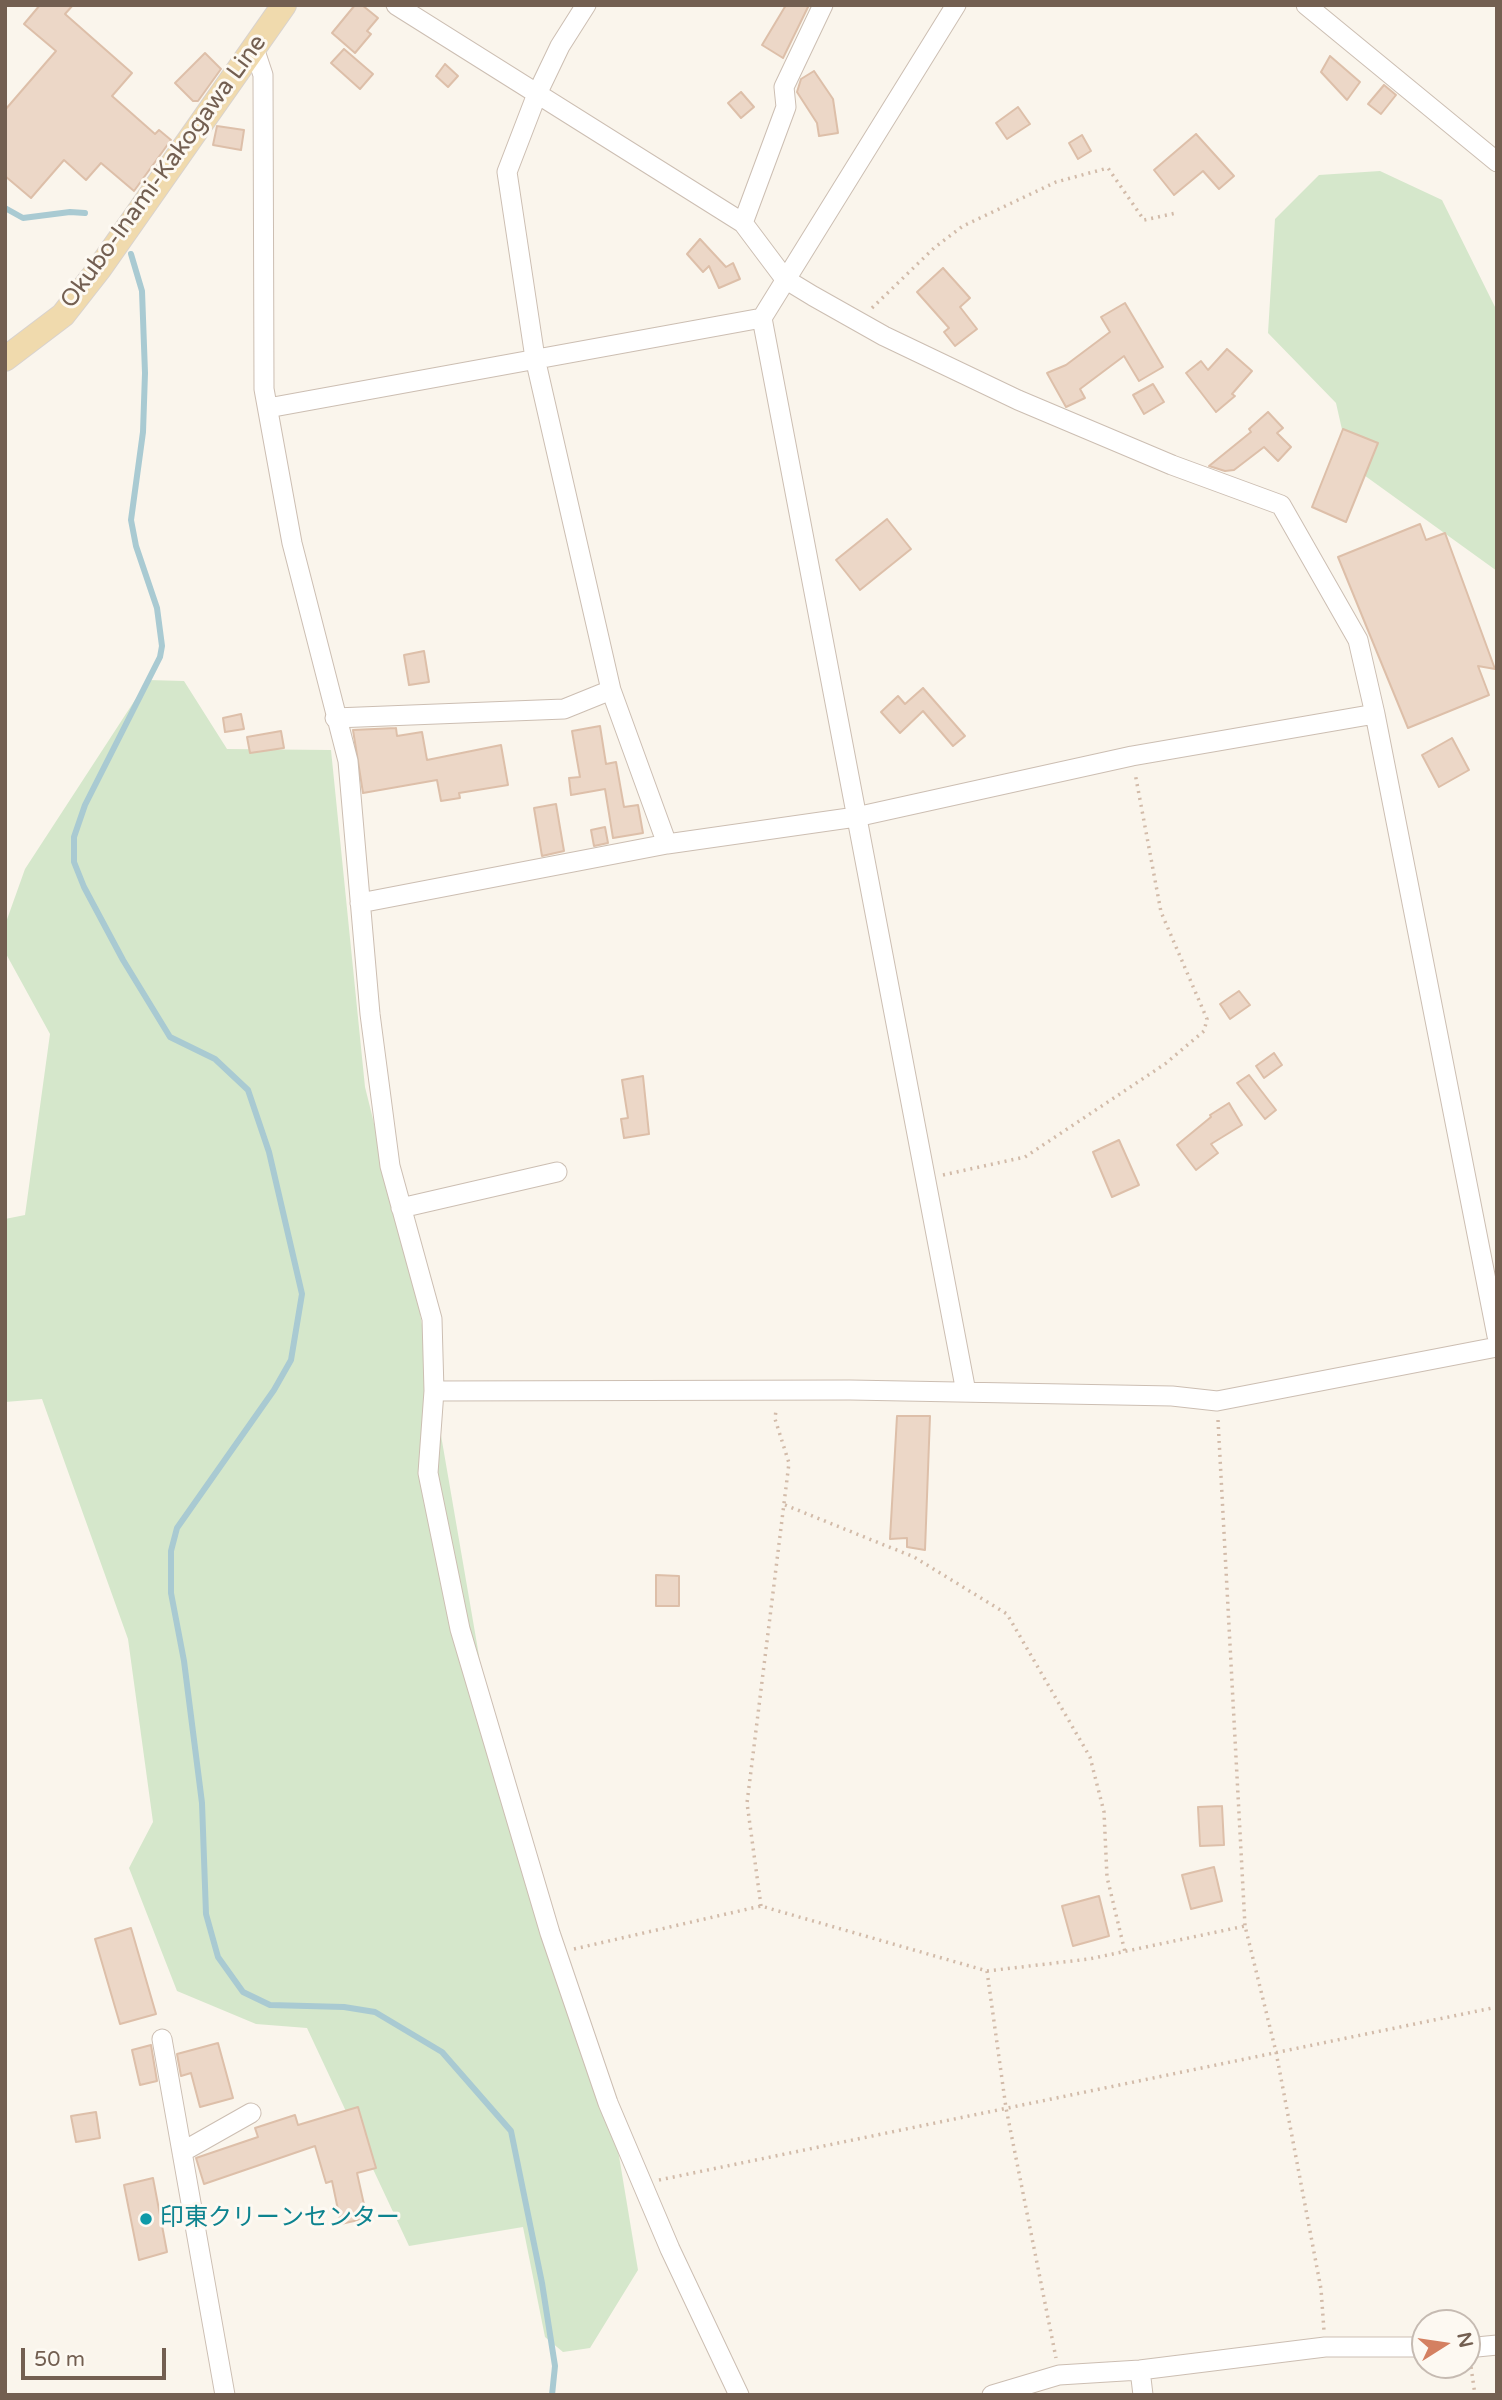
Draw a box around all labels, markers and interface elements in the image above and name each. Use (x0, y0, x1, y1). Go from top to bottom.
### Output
street label: Okubo-Inami-Kakogawa Line (55, 30, 273, 314)
place label: 印東クリーンセンター (160, 2205, 400, 2233)
marker: 印東クリーンセンター (138, 2211, 154, 2227)
north arrow (1411, 2309, 1481, 2379)
text: N (1452, 2330, 1477, 2350)
scale bar (24, 2334, 170, 2378)
text: 50 m (34, 2347, 85, 2372)

